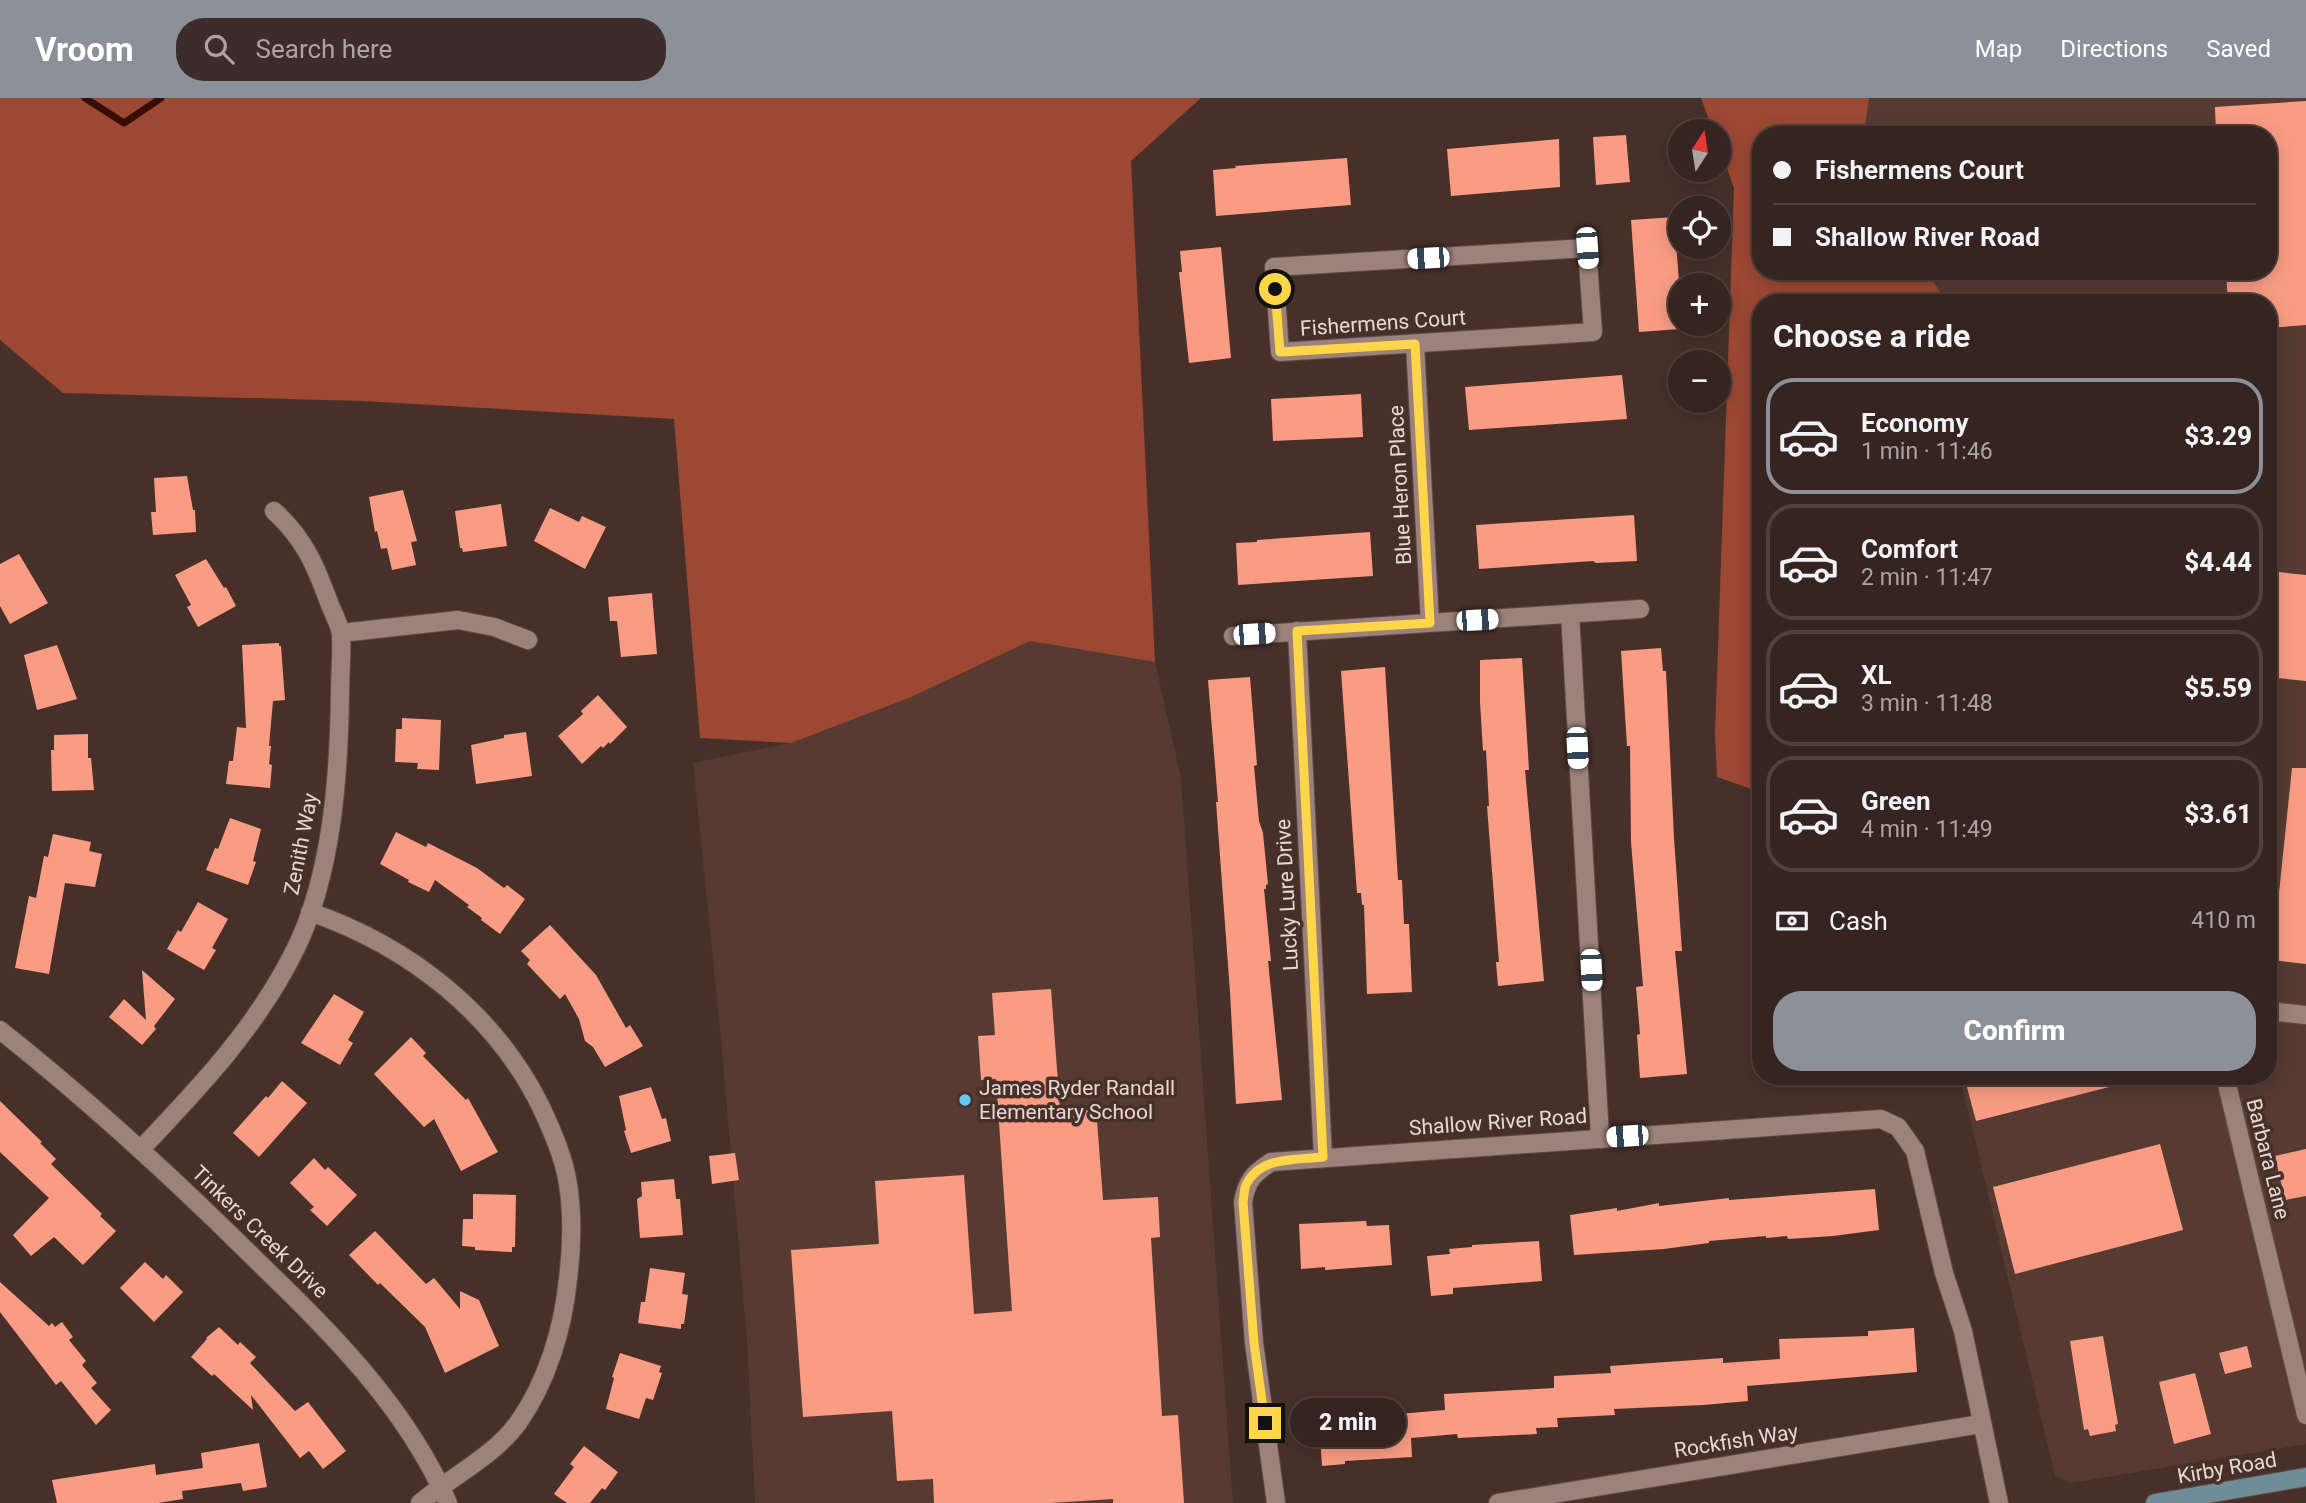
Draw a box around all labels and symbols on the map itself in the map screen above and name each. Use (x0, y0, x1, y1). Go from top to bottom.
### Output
north arrow (1668, 119, 1731, 182)
car (1576, 226, 1599, 270)
car (1407, 246, 1450, 270)
route start (1259, 273, 1291, 305)
street label: Fishermens Court (1299, 305, 1467, 341)
street label: Blue Heron Place (1384, 405, 1416, 565)
car (1456, 608, 1499, 632)
car (1233, 622, 1276, 646)
car (1566, 726, 1589, 770)
street label: Zenith Way (279, 791, 323, 897)
street label: Lucky Lure Drive (1271, 818, 1303, 972)
car (1580, 948, 1603, 992)
place label: James Ryder Randall Elementary School (979, 1076, 1175, 1124)
marker: James Ryder Randall Elementary School (957, 1092, 973, 1108)
street label: Barbara Lane (2241, 1096, 2295, 1222)
street label: Shallow River Road (1408, 1104, 1588, 1140)
car (1606, 1124, 1649, 1148)
street label: Tinkers Creek Drive (187, 1161, 333, 1303)
callout: 2 min (1290, 1398, 1405, 1448)
route end (1249, 1407, 1281, 1439)
street label: Rockfish Way (1672, 1419, 1800, 1463)
street label: Kirby Road (2175, 1447, 2279, 1489)

